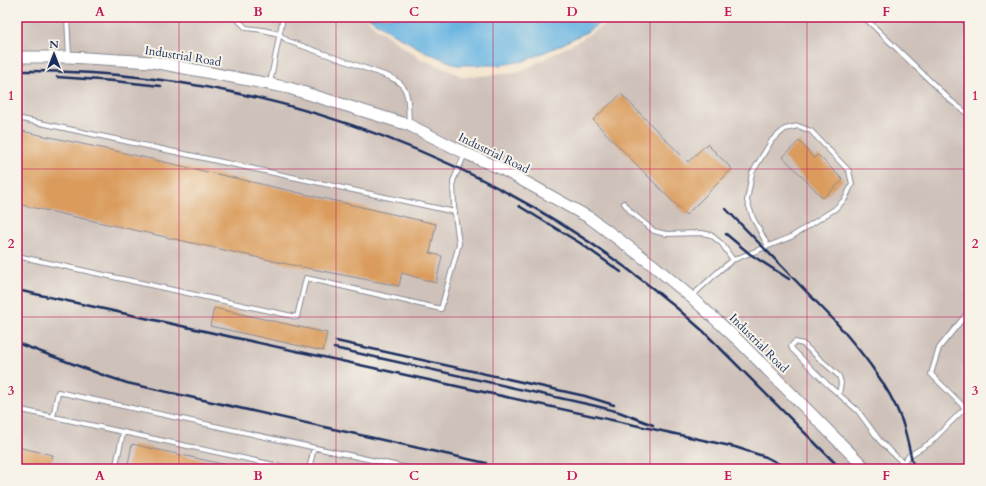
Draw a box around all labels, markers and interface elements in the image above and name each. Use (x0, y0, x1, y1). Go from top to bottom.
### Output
text: A (95, 3, 105, 21)
text: B (253, 3, 263, 21)
text: C (409, 3, 419, 21)
text: D (566, 3, 578, 21)
text: E (724, 3, 732, 21)
text: F (882, 3, 890, 21)
north arrow (34, 34, 74, 74)
text: N (49, 37, 59, 52)
street label: Industrial Road (144, 42, 223, 70)
text: 1 (8, 87, 14, 105)
text: 1 (972, 87, 978, 105)
street label: Industrial Road (456, 129, 533, 177)
text: 2 (8, 235, 15, 253)
text: 2 (972, 235, 979, 253)
street label: Industrial Road (726, 310, 792, 376)
text: 3 (8, 382, 15, 400)
text: 3 (972, 382, 979, 400)
text: A (95, 467, 105, 485)
text: B (253, 467, 263, 485)
text: C (409, 467, 419, 485)
text: D (566, 467, 578, 485)
text: E (724, 467, 732, 485)
text: F (882, 467, 890, 485)

